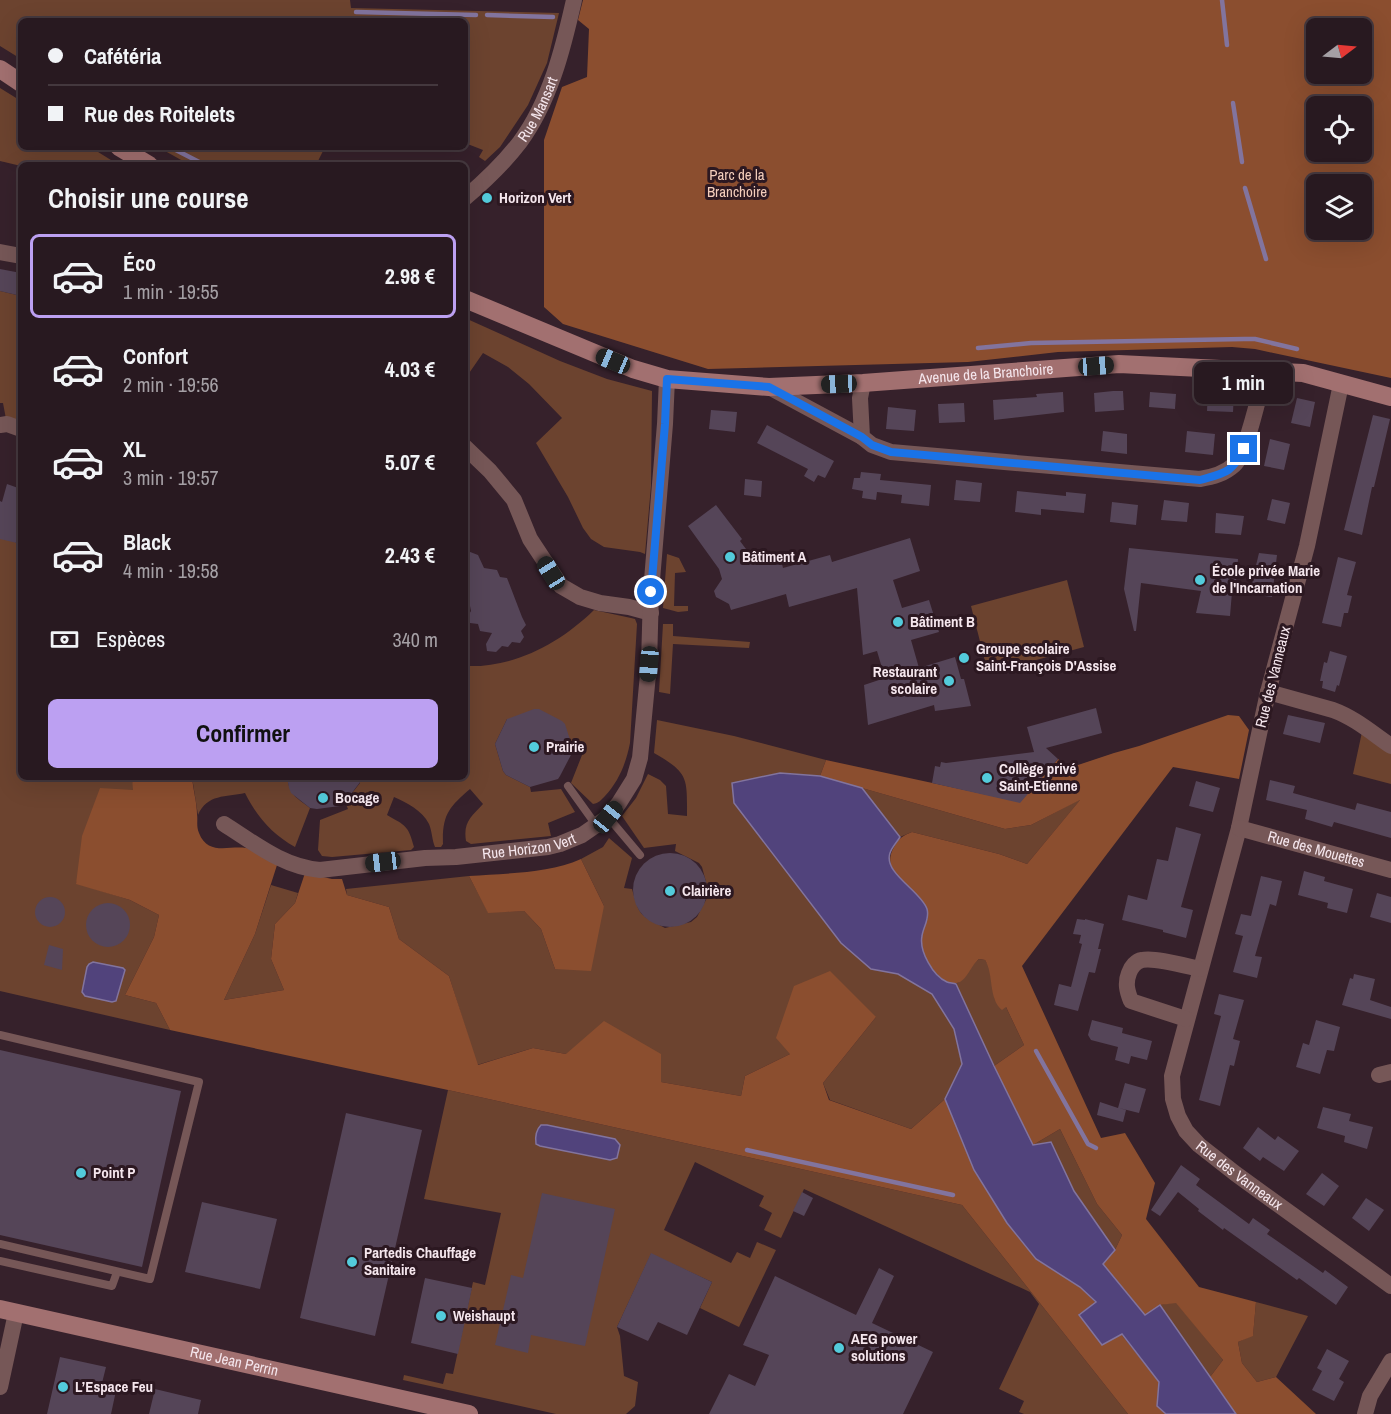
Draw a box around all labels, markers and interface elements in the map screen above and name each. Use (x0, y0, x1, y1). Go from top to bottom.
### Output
north arrow (1306, 18, 1372, 84)
map controls (1306, 18, 1372, 240)
text: Cafétéria (84, 41, 161, 71)
street label: Rue Mansart (512, 73, 562, 146)
button: locate (1306, 96, 1372, 162)
text: Rue des Roitelets (84, 99, 235, 129)
park label: Parc de la Branchoire (707, 164, 767, 202)
button: layers (1306, 174, 1372, 240)
text: Choisir une course (48, 180, 249, 216)
place label: Horizon Vert (499, 187, 571, 208)
marker: Horizon Vert (480, 191, 494, 205)
text: Éco (123, 248, 156, 278)
icon: car (51, 249, 105, 303)
text: 2.98 € (385, 261, 435, 291)
text: 1 min · 19:55 (123, 278, 219, 305)
text: Confort (123, 341, 188, 371)
icon: car (51, 342, 105, 396)
car (593, 346, 633, 376)
text: 4.03 € (385, 354, 435, 384)
car (1077, 356, 1115, 376)
street label: Avenue de la Branchoire (917, 358, 1054, 389)
callout: 1 min (1194, 362, 1294, 404)
text: 1 min (1222, 369, 1265, 396)
text: 2 min · 19:56 (123, 371, 219, 398)
car (821, 374, 857, 394)
text: XL (123, 434, 146, 464)
icon: car (51, 435, 105, 489)
route end (1230, 435, 1257, 462)
text: 5.07 € (385, 447, 435, 477)
text: 3 min · 19:57 (123, 464, 219, 491)
text: Black (123, 527, 171, 557)
icon: car (51, 528, 105, 582)
text: 2.43 € (385, 540, 435, 570)
place label: Bâtiment A (742, 546, 807, 567)
marker: Bâtiment A (723, 550, 737, 564)
car (534, 553, 568, 593)
text: 4 min · 19:58 (123, 557, 219, 584)
place label: École privée Marie de l'Incarnation (1212, 560, 1320, 598)
marker: École privée Marie de l'Incarnation (1193, 573, 1207, 587)
route start (637, 578, 664, 605)
place label: Bâtiment B (910, 611, 975, 632)
marker: Bâtiment B (891, 615, 905, 629)
icon: cash (48, 623, 81, 656)
street label: Rue des Vanneaux (1250, 623, 1295, 730)
text: Espèces (96, 624, 165, 654)
text: 340 m (392, 626, 438, 653)
place label: Groupe scolaire Saint-François D'Assise (976, 638, 1116, 676)
car (638, 645, 660, 683)
marker: Groupe scolaire Saint-François D'Assise (957, 651, 971, 665)
place label: Restaurant scolaire (873, 661, 937, 699)
marker: Restaurant scolaire (942, 674, 956, 688)
button: Confirmer (48, 699, 438, 768)
place label: Prairie (546, 736, 584, 757)
marker: Prairie (527, 740, 541, 754)
place label: Collège privé Saint-Etienne (999, 758, 1078, 796)
marker: Collège privé Saint-Etienne (980, 771, 994, 785)
place label: Bocage (335, 787, 380, 808)
marker: Bocage (316, 791, 330, 805)
car (590, 797, 626, 837)
street label: Rue des Mouettes (1265, 825, 1367, 872)
street label: Rue Horizon Vert (481, 828, 579, 864)
car (364, 851, 402, 873)
place label: Clairière (682, 880, 731, 901)
marker: Clairière (663, 884, 677, 898)
street label: Rue des Vanneaux (1192, 1136, 1288, 1215)
place label: Point P (93, 1162, 135, 1183)
marker: Point P (74, 1166, 88, 1180)
place label: Partedis Chauffage Sanitaire (364, 1242, 476, 1280)
marker: Partedis Chauffage Sanitaire (345, 1255, 359, 1269)
place label: Weishaupt (453, 1305, 515, 1326)
marker: Weishaupt (434, 1309, 448, 1323)
place label: AEG power solutions (851, 1328, 918, 1366)
street label: Rue Jean Perrin (188, 1341, 280, 1381)
marker: AEG power solutions (832, 1341, 846, 1355)
place label: L’Espace Feu (75, 1376, 153, 1397)
marker: L’Espace Feu (56, 1380, 70, 1394)

